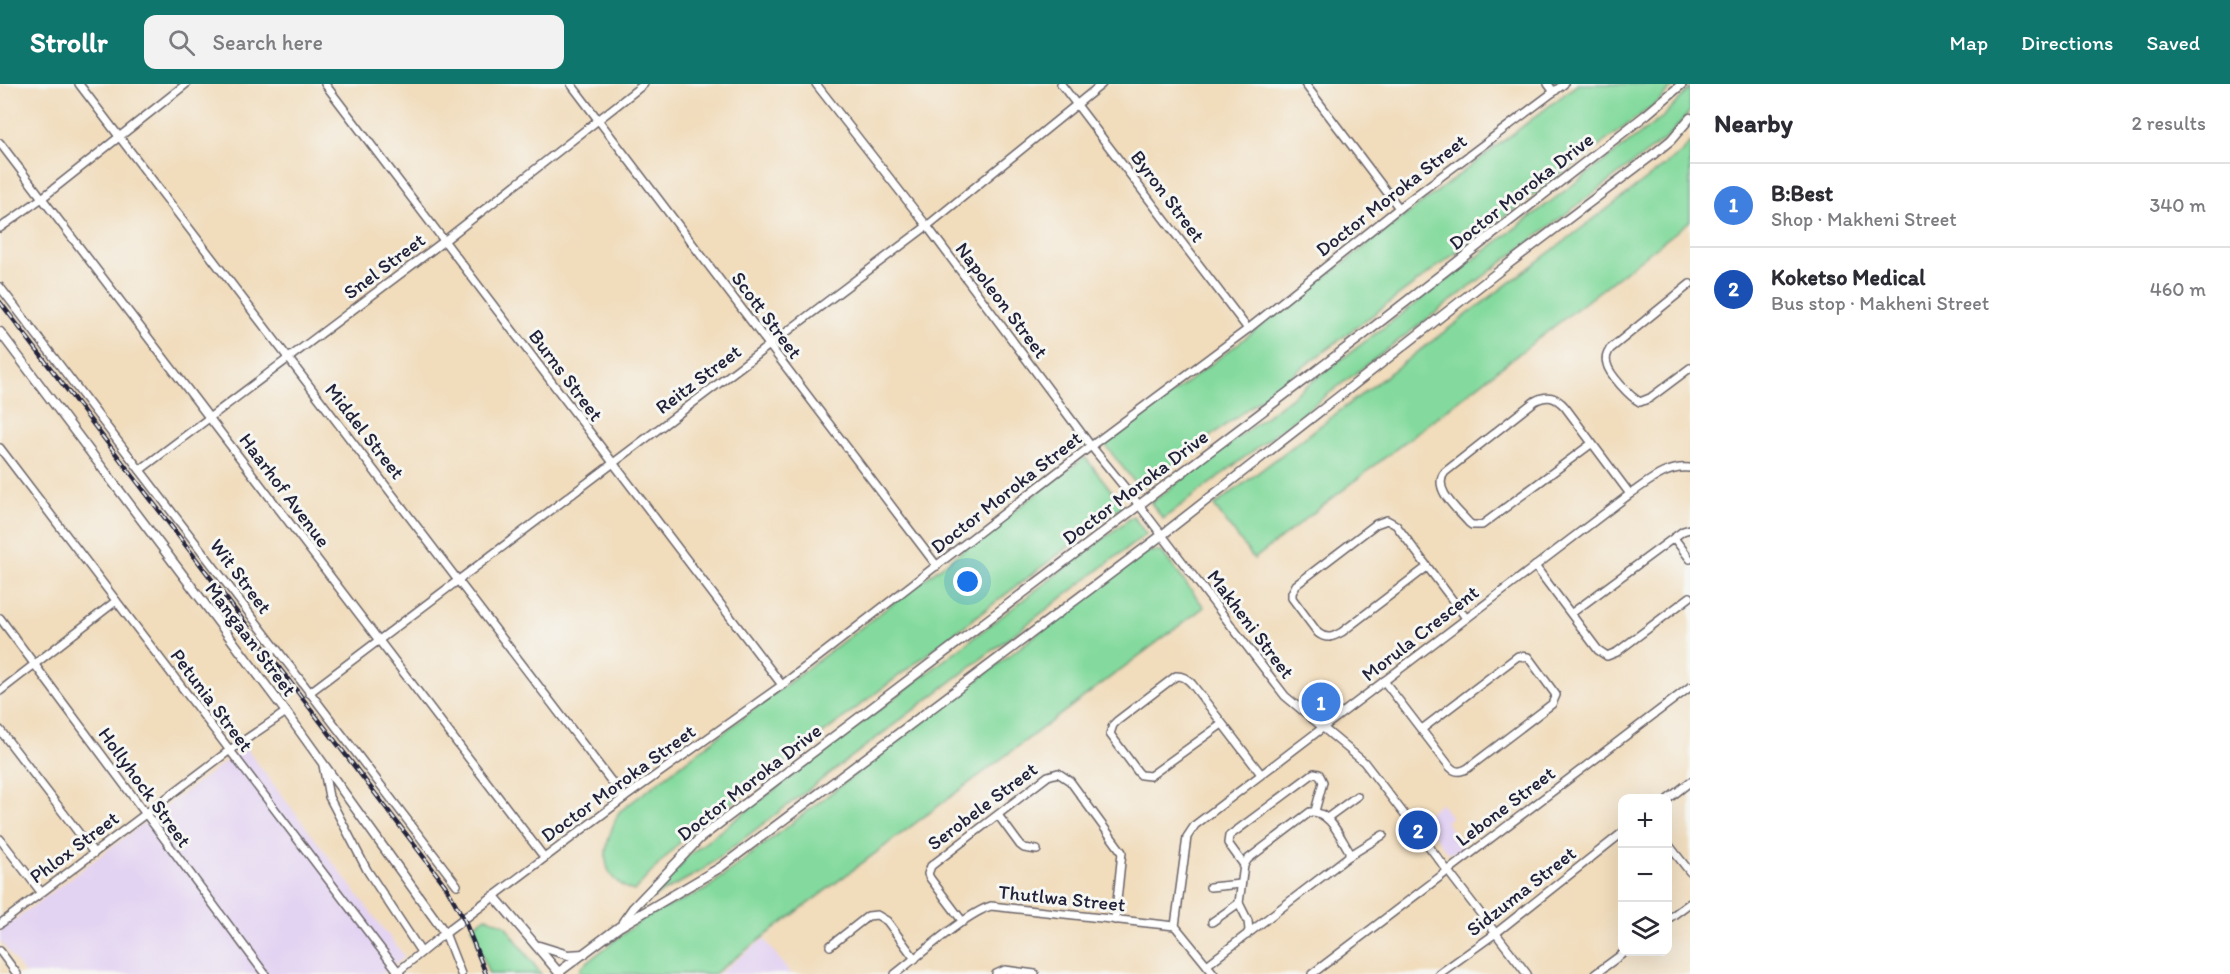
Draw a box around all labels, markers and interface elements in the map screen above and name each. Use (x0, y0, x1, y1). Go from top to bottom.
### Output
search box (144, 15, 564, 69)
text: Strollr (30, 25, 108, 59)
icon: search (165, 26, 198, 59)
text: Search here (213, 29, 323, 56)
text: Map (1950, 30, 1988, 55)
text: Directions (2021, 30, 2113, 55)
text: Saved (2146, 30, 2200, 55)
text: Nearby (1714, 107, 1793, 139)
text: 2 results (2132, 111, 2206, 135)
street label: Doctor Moroka Drive (1444, 127, 1598, 255)
street label: Doctor Moroka Street (1311, 128, 1472, 261)
street label: Byron Street (1126, 145, 1210, 247)
text: B:Best (1771, 180, 1833, 207)
text: 1 (1729, 193, 1738, 217)
text: 340 m (2149, 193, 2206, 217)
text: Shop · Makheni Street (1771, 207, 1957, 231)
street label: Snel Street (339, 227, 430, 304)
street label: Napoleon Street (951, 237, 1053, 363)
text: Koketso Medical (1771, 264, 1926, 291)
street label: Scott Street (726, 267, 808, 363)
text: 2 (1728, 277, 1739, 301)
text: 460 m (2150, 277, 2206, 301)
text: Bus stop · Makheni Street (1771, 291, 1989, 315)
street label: Burns Street (524, 324, 608, 426)
street label: Reitz Street (650, 339, 746, 419)
street label: Middel Street (320, 378, 410, 484)
street label: Doctor Moroka Drive (1057, 424, 1213, 550)
street label: Doctor Moroka Street (926, 425, 1087, 558)
street label: Haarhof Avenue (234, 428, 336, 552)
street label: Wit Street (205, 534, 277, 618)
street label: Makheni Street (1202, 565, 1300, 683)
your location (953, 567, 982, 596)
street label: Mangaan Street (200, 577, 302, 701)
street label: Morula Crescent (1357, 580, 1483, 686)
street label: Petunia Street (165, 644, 259, 757)
pin: 1 (1302, 680, 1340, 724)
street label: Doctor Moroka Drive (672, 718, 826, 846)
street label: Doctor Moroka Street (536, 719, 700, 847)
street label: Hollyhock Street (93, 722, 197, 852)
street label: Serobele Street (922, 757, 1042, 855)
street label: Lebone Street (1451, 761, 1560, 851)
map controls (1618, 794, 1672, 956)
button: + (1618, 794, 1672, 848)
street label: Phlox Street (25, 806, 123, 888)
pin: 2 (1398, 808, 1438, 852)
street label: Sidzuma Street (1462, 841, 1580, 941)
button: − (1618, 848, 1672, 902)
street label: Thutlwa Street (997, 879, 1127, 917)
button: layers (1618, 902, 1672, 956)

